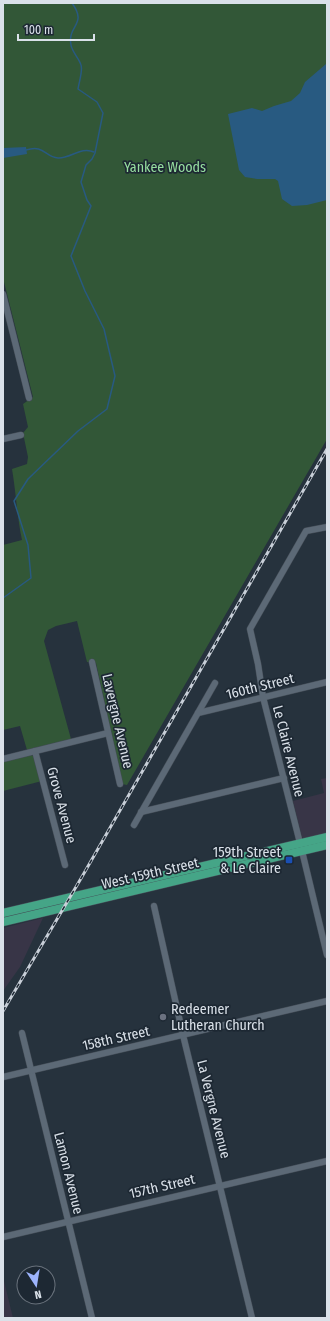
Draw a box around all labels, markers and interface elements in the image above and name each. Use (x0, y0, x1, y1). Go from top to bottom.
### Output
scale bar (18, 16, 94, 42)
text: 100 m (24, 23, 53, 37)
park label: Yankee Woods (124, 159, 206, 176)
street label: 160th Street (224, 670, 296, 703)
street label: Lavergne Avenue (98, 672, 137, 770)
street label: Le Claire Avenue (269, 704, 308, 799)
street label: Grove Avenue (43, 765, 80, 845)
place label: 159th Street & Le Claire (213, 844, 281, 877)
street label: West 159th Street (100, 854, 201, 893)
marker: 159th Street & Le Claire (284, 855, 294, 865)
place label: Redeemer Lutheran Church (171, 1001, 265, 1034)
marker: Redeemer Lutheran Church (158, 1012, 168, 1022)
street label: 158th Street (81, 1022, 152, 1054)
street label: La Vergne Avenue (193, 1058, 234, 1160)
street label: Lamon Avenue (50, 1130, 87, 1216)
street label: 157th Street (128, 1171, 197, 1202)
north arrow (16, 1265, 56, 1305)
text: N (33, 1287, 43, 1301)

